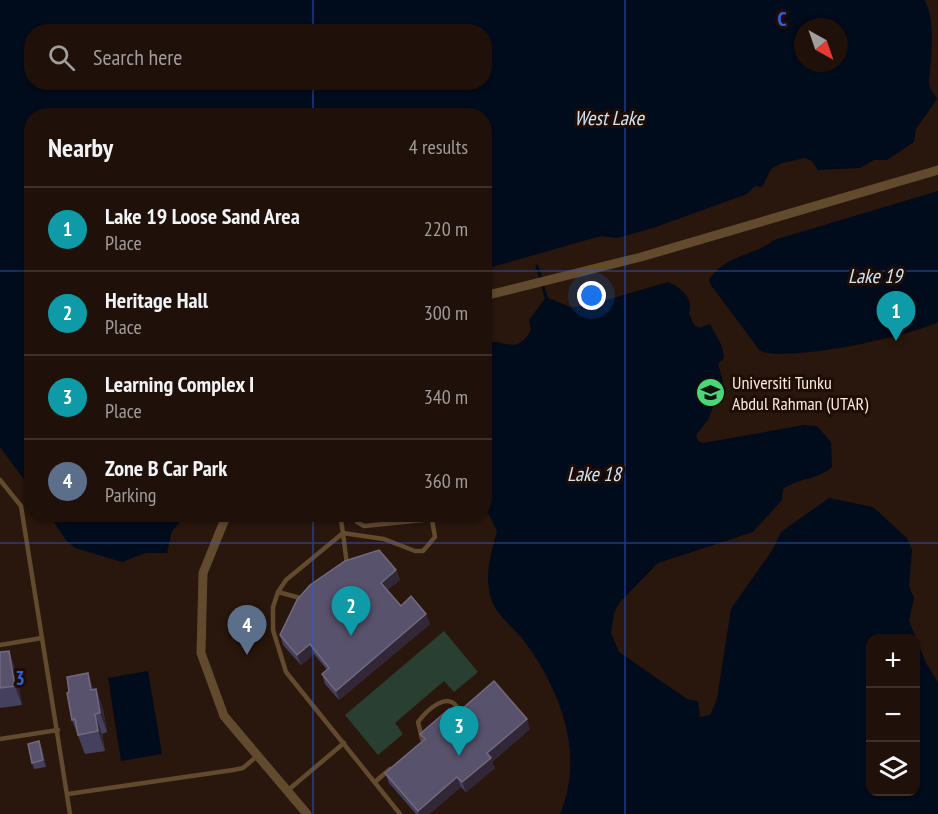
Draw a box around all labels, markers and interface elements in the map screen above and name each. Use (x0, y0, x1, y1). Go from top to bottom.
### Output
text: C (777, 6, 787, 32)
north arrow (794, 18, 848, 72)
search box (24, 24, 492, 90)
icon: search (45, 41, 78, 74)
text: Search here (93, 43, 182, 71)
water label: West Lake (574, 105, 645, 131)
text: Nearby (48, 131, 113, 164)
text: 4 results (409, 134, 468, 160)
text: Lake 19 Loose Sand Area (105, 202, 300, 230)
text: 1 (63, 216, 72, 242)
text: 220 m (424, 216, 468, 242)
text: Place (105, 230, 142, 256)
water label: Lake 19 (848, 263, 904, 289)
your location (577, 281, 606, 310)
text: Heritage Hall (105, 286, 208, 314)
pin: 1 (876, 292, 916, 341)
text: 2 (63, 300, 72, 326)
text: 300 m (424, 300, 468, 326)
text: Place (105, 314, 142, 340)
text: Learning Complex I (105, 370, 254, 398)
place label: Universiti Tunku Abdul Rahman (UTAR) (732, 371, 869, 415)
school or university icon: Universiti Tunku Abdul Rahman (UTAR) (695, 376, 727, 408)
text: 3 (63, 384, 72, 410)
text: 340 m (424, 384, 468, 410)
text: Place (105, 398, 142, 424)
text: Zone B Car Park (105, 454, 227, 482)
water label: Lake 18 (567, 461, 623, 487)
text: 4 (63, 468, 72, 494)
text: 360 m (424, 468, 468, 494)
text: Parking (105, 482, 156, 508)
pin: 2 (332, 586, 370, 636)
pin: 4 (228, 606, 266, 655)
map controls (866, 634, 920, 796)
button: + (866, 634, 920, 688)
text: 3 (15, 665, 25, 691)
button: − (866, 688, 920, 742)
pin: 3 (440, 706, 478, 756)
button: layers (866, 742, 920, 796)

